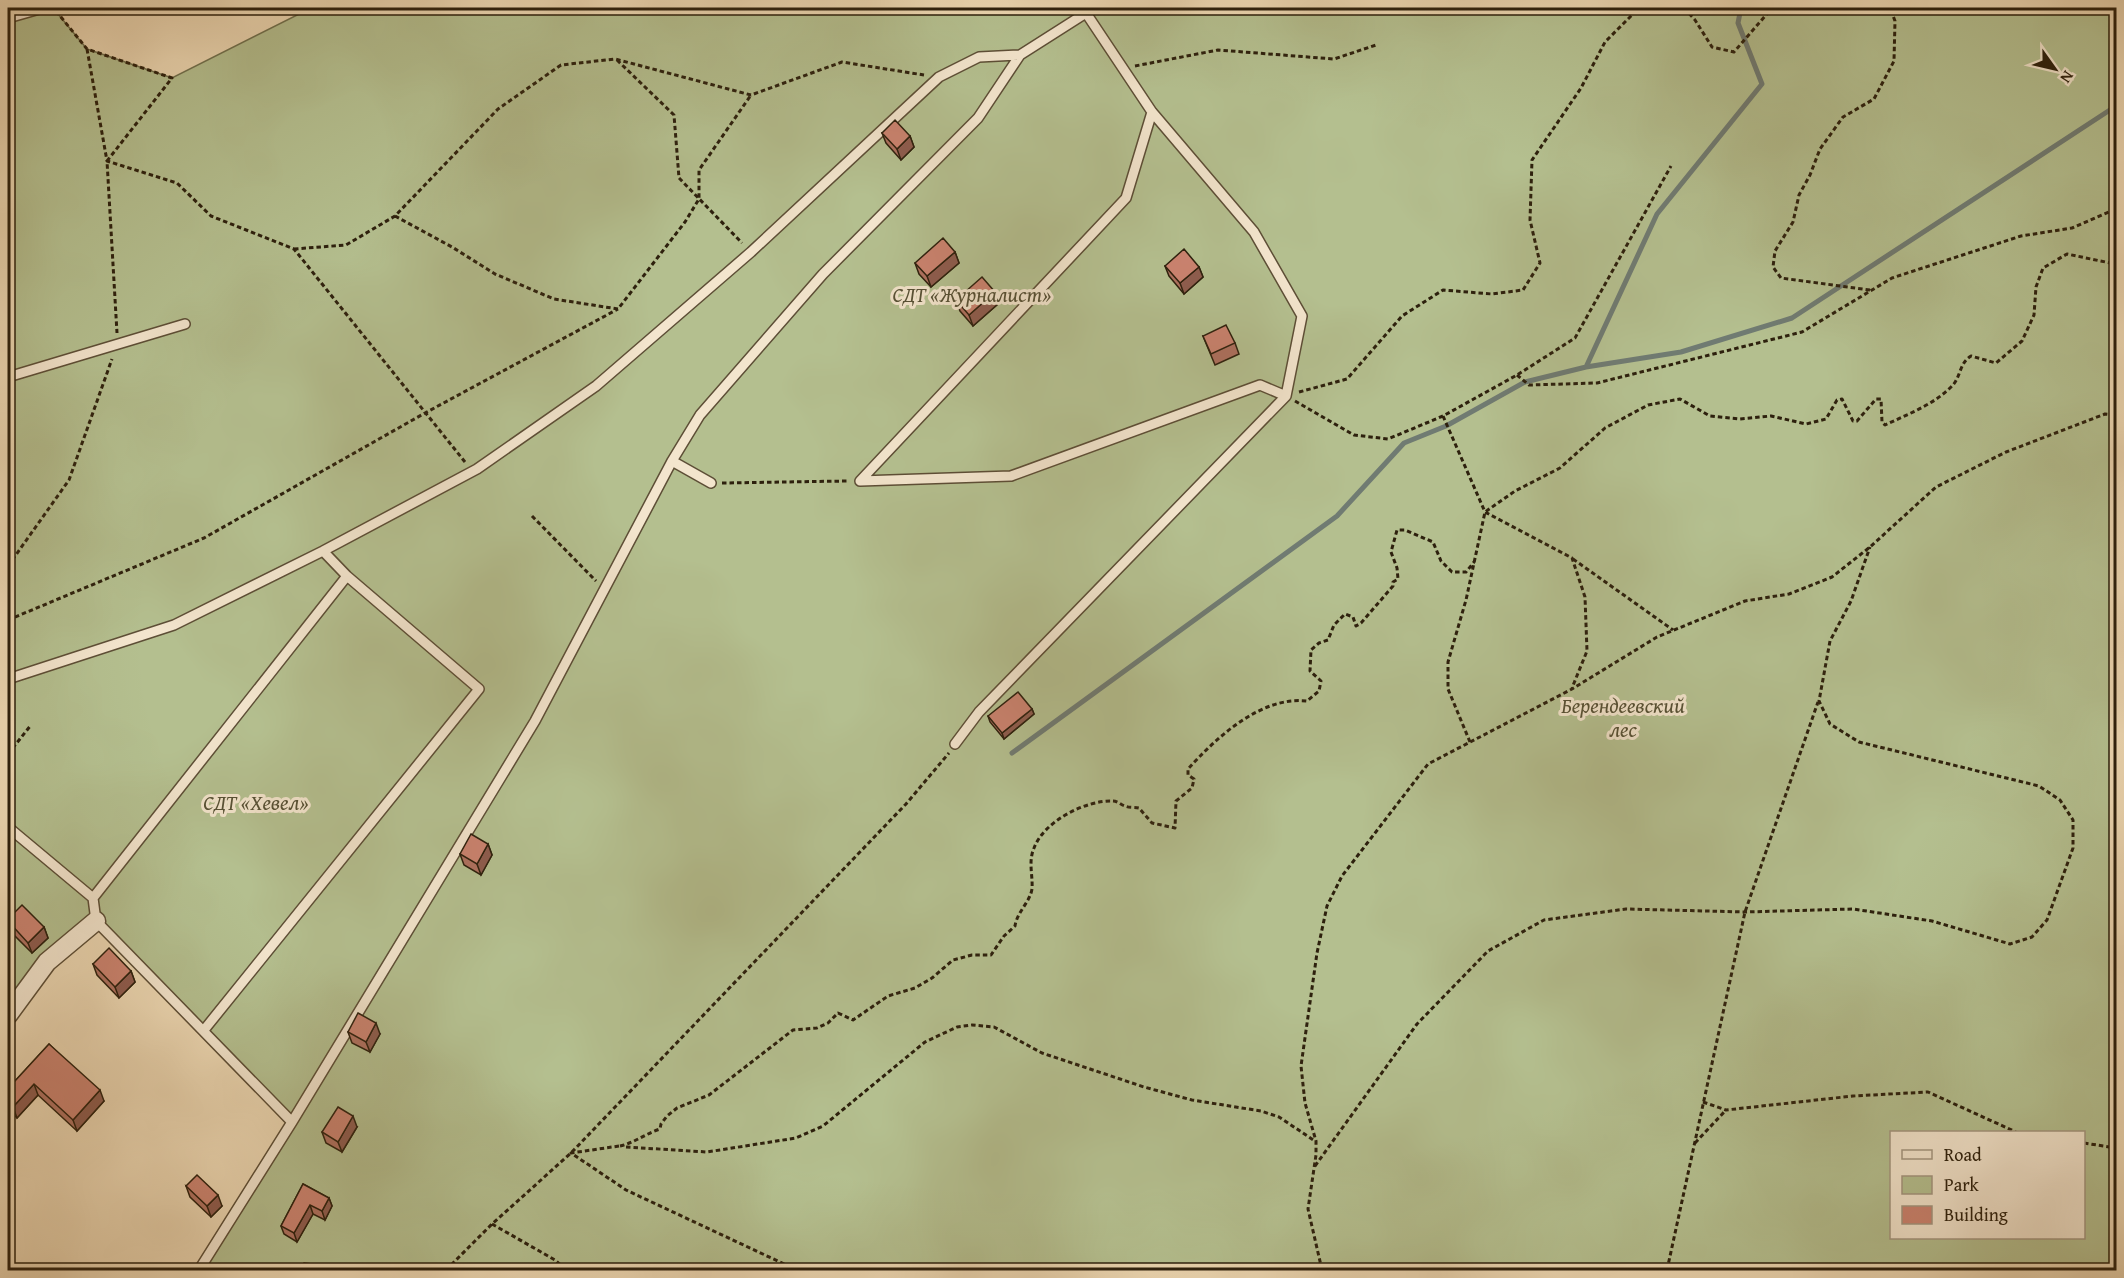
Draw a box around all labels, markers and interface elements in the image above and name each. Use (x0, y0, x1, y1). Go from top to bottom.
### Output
north arrow (2025, 39, 2085, 99)
text: N (2054, 66, 2080, 89)
park label: СДТ «Журналист» (893, 279, 1051, 310)
park label: Берендеевский лес (1561, 690, 1685, 745)
park label: СДТ «Хевел» (203, 787, 309, 818)
legend (1890, 1131, 2085, 1239)
text: Road (1944, 1141, 1982, 1168)
text: Park (1944, 1171, 1980, 1198)
text: Building (1944, 1201, 2008, 1228)

